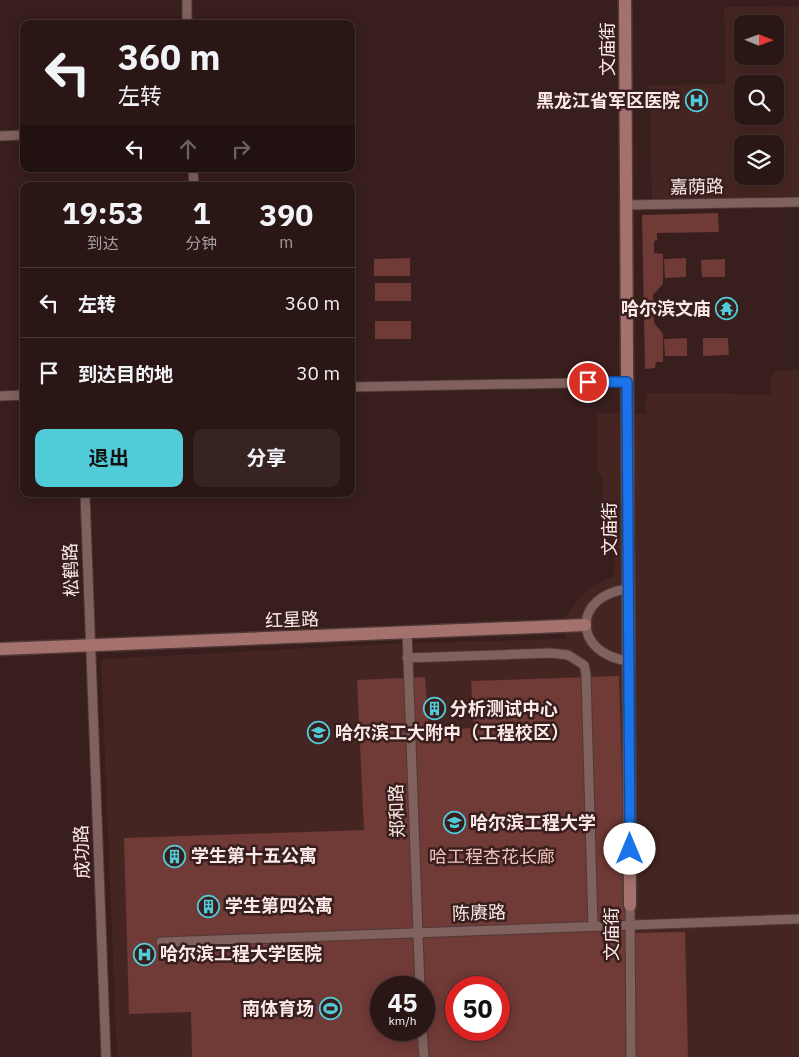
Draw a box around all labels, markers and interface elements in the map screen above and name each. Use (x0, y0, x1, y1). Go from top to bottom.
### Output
north arrow (734, 15, 784, 65)
map controls (734, 15, 784, 185)
street label: 文庙街 (596, 22, 619, 76)
text: 360 m (118, 34, 221, 80)
icon: left (35, 40, 100, 105)
button: search (734, 75, 784, 125)
text: 左转 (118, 81, 162, 110)
place label: 黑龙江省军区医院 (536, 89, 680, 112)
hospital icon: 黑龙江省军区医院 (684, 89, 708, 113)
icon: left (121, 135, 149, 163)
icon: ahead (174, 135, 202, 163)
icon: right (227, 135, 255, 163)
button: layers (734, 135, 784, 185)
street label: 嘉荫路 (670, 175, 724, 198)
text: 19:53 (62, 193, 144, 232)
text: 1 (192, 193, 210, 232)
text: 390 (259, 195, 313, 234)
text: m (279, 232, 293, 252)
text: 到达 (87, 233, 119, 253)
text: 分钟 (185, 233, 217, 253)
icon: left (35, 289, 63, 317)
text: 360 m (285, 291, 340, 315)
text: 左转 (78, 292, 116, 316)
place label: 哈尔滨文庙 (621, 297, 711, 320)
temple icon: 哈尔滨文庙 (715, 297, 739, 321)
icon: arrive (35, 359, 63, 387)
text: 30 m (296, 361, 340, 385)
pin (567, 361, 609, 403)
text: 到达目的地 (78, 362, 173, 386)
icon: arrive (574, 368, 602, 396)
button: 退出 (35, 429, 183, 487)
button: 分享 (193, 429, 340, 487)
street label: 文庙街 (598, 502, 621, 556)
street label: 松鹤路 (58, 543, 83, 597)
street label: 红星路 (265, 607, 319, 632)
building icon: 分析测试中心 (422, 697, 446, 721)
place label: 分析测试中心 (450, 697, 558, 720)
school or university icon: 哈尔滨工大附中（工程校区） (307, 721, 331, 745)
place label: 哈尔滨工大附中（工程校区） (335, 721, 569, 744)
street label: 郑和路 (384, 784, 409, 838)
school or university icon: 哈尔滨工程大学 (442, 811, 466, 835)
place label: 哈尔滨工程大学 (470, 811, 596, 834)
position arrow (603, 822, 655, 874)
street label: 成功路 (69, 825, 94, 879)
building icon: 学生第十五公寓 (163, 844, 187, 868)
place label: 学生第十五公寓 (191, 844, 317, 867)
park label: 哈工程杏花长廊 (429, 845, 555, 868)
building icon: 学生第四公寓 (197, 894, 221, 918)
place label: 学生第四公寓 (225, 894, 333, 917)
street label: 陈赓路 (452, 900, 506, 925)
street label: 文庙街 (600, 907, 623, 961)
hospital icon: 哈尔滨工程大学医院 (132, 942, 156, 966)
place label: 哈尔滨工程大学医院 (160, 942, 322, 965)
speed limit sign: 50 (445, 976, 510, 1041)
text: 45 (387, 986, 418, 1019)
place label: 南体育场 (242, 997, 314, 1020)
sports icon: 南体育场 (318, 997, 342, 1021)
text: km/h (388, 1013, 417, 1028)

